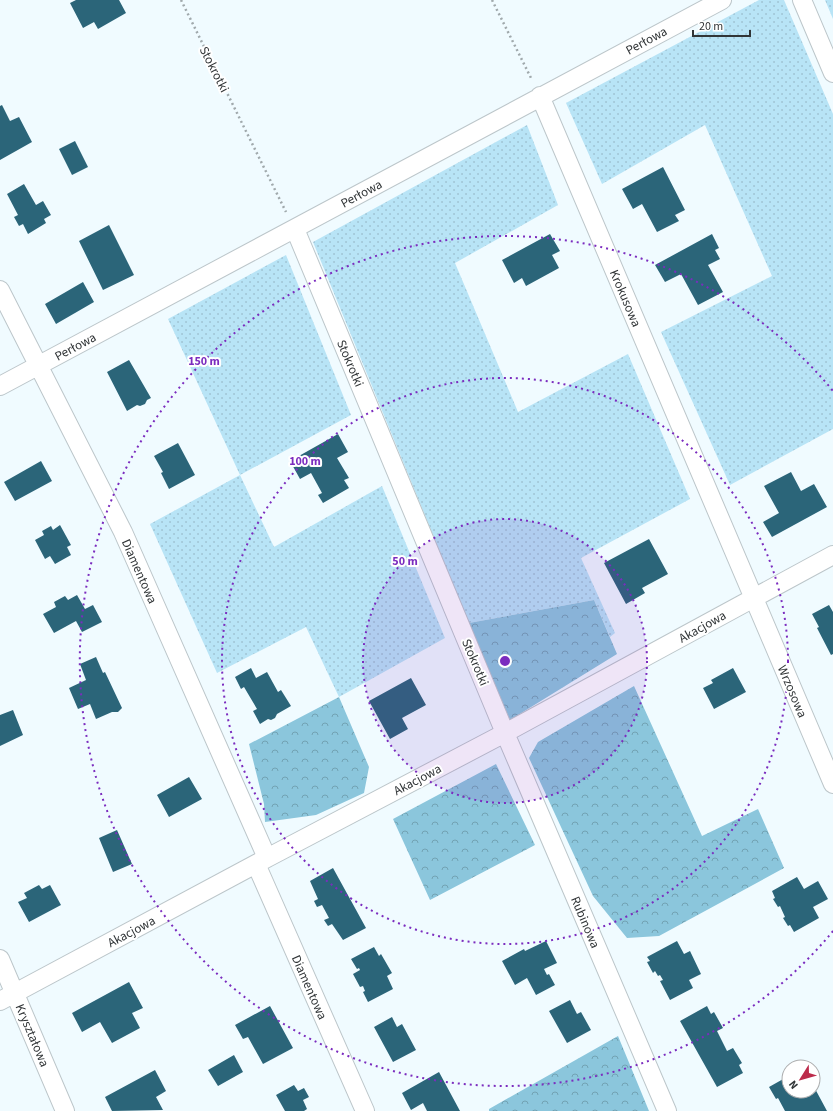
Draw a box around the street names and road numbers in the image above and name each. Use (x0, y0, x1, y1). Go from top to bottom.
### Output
street label: Perłowa (623, 22, 670, 59)
street label: Stokrotki (195, 43, 233, 96)
street label: Perłowa (338, 175, 385, 212)
street label: Krokusowa (605, 267, 645, 330)
street label: Perłowa (52, 328, 99, 365)
street label: Stokrotki (332, 337, 368, 390)
street label: Diamentowa (117, 536, 161, 607)
street label: Akacjowa (675, 606, 730, 647)
street label: Stokrotki (457, 636, 493, 689)
street label: Wrzosowa (773, 662, 811, 720)
street label: Akacjowa (390, 760, 445, 800)
street label: Rubinowa (566, 894, 604, 951)
street label: Akacjowa (104, 912, 159, 952)
street label: Diamentowa (287, 952, 331, 1023)
street label: Kryształowa (11, 1001, 53, 1070)

